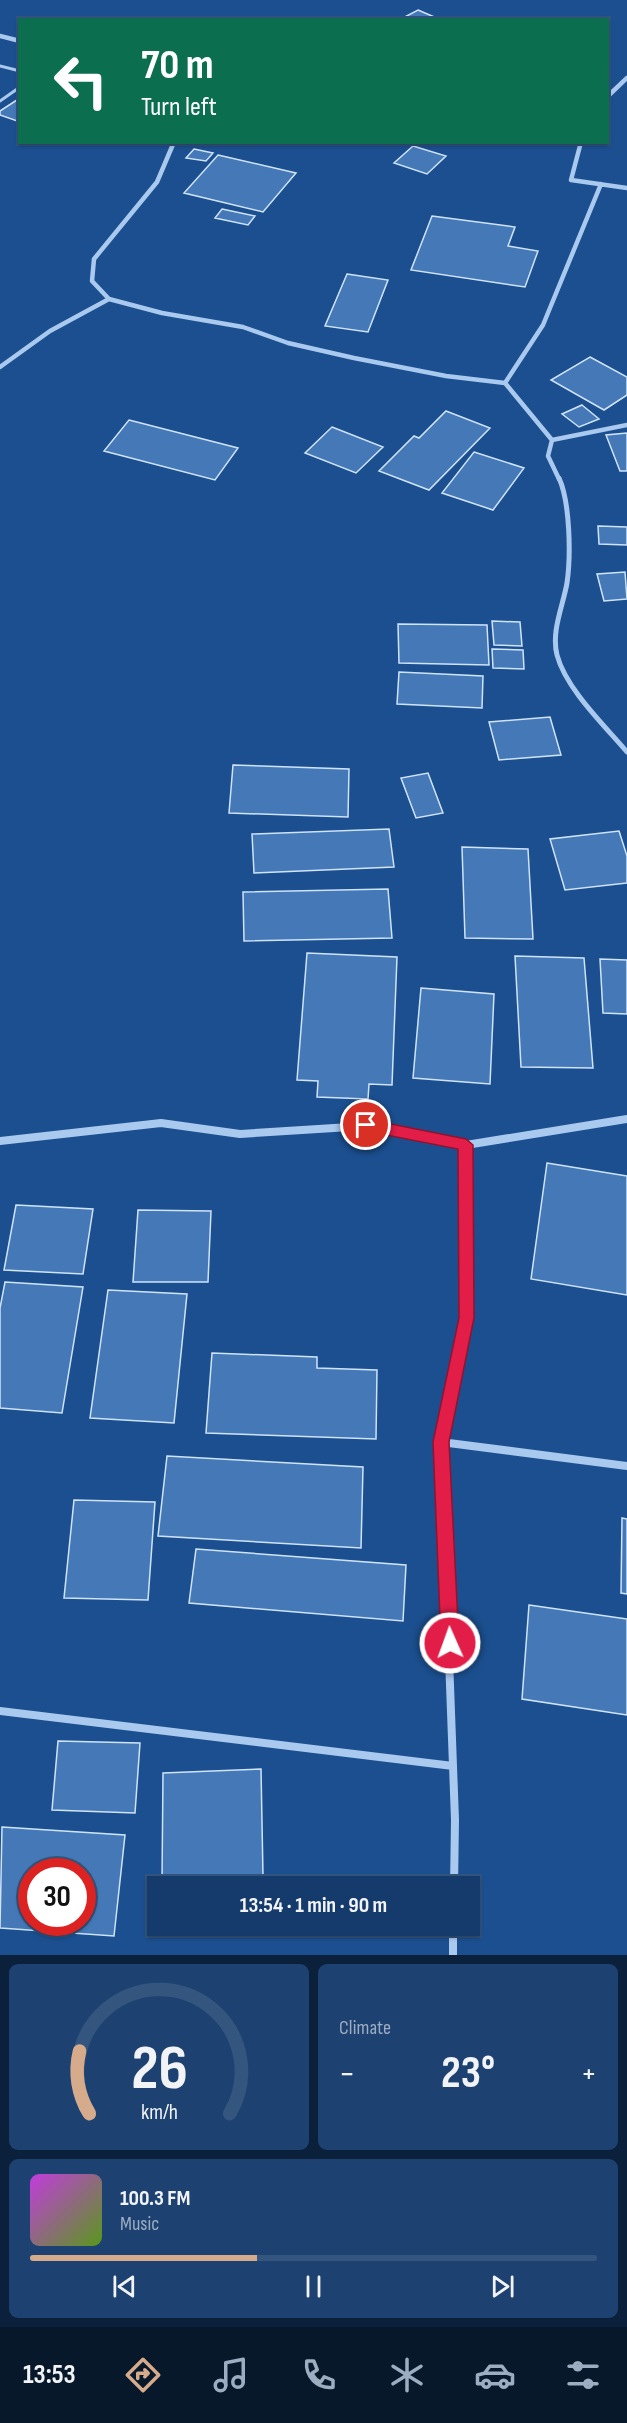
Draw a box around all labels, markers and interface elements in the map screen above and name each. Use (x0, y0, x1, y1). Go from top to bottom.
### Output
text: 70 m (141, 40, 214, 91)
icon: left (42, 42, 120, 120)
text: Turn left (141, 91, 217, 123)
pin (340, 1099, 391, 1150)
icon: arrive (349, 1108, 382, 1141)
position arrow (418, 1611, 482, 1675)
speed limit sign: 30 (18, 1858, 96, 1936)
text: 13:54 · 1 min · 90 m (240, 1892, 387, 1919)
text: Climate (339, 2016, 391, 2040)
text: 26 (131, 2032, 187, 2107)
text: 23° (441, 2046, 495, 2101)
text: − (339, 2054, 355, 2094)
text: + (581, 2054, 597, 2094)
text: km/h (140, 2100, 178, 2125)
text: 100.3 FM (120, 2185, 191, 2212)
text: Music (120, 2212, 159, 2236)
icon: previous (108, 2270, 141, 2303)
icon: pause (297, 2270, 330, 2303)
icon: next (486, 2270, 519, 2303)
icon: directions (122, 2354, 164, 2396)
icon: music (210, 2354, 252, 2396)
icon: phone (298, 2354, 340, 2396)
icon: climate (386, 2354, 428, 2396)
icon: car (474, 2354, 516, 2396)
icon: filters (562, 2354, 604, 2396)
text: 13:53 (23, 2359, 76, 2391)

